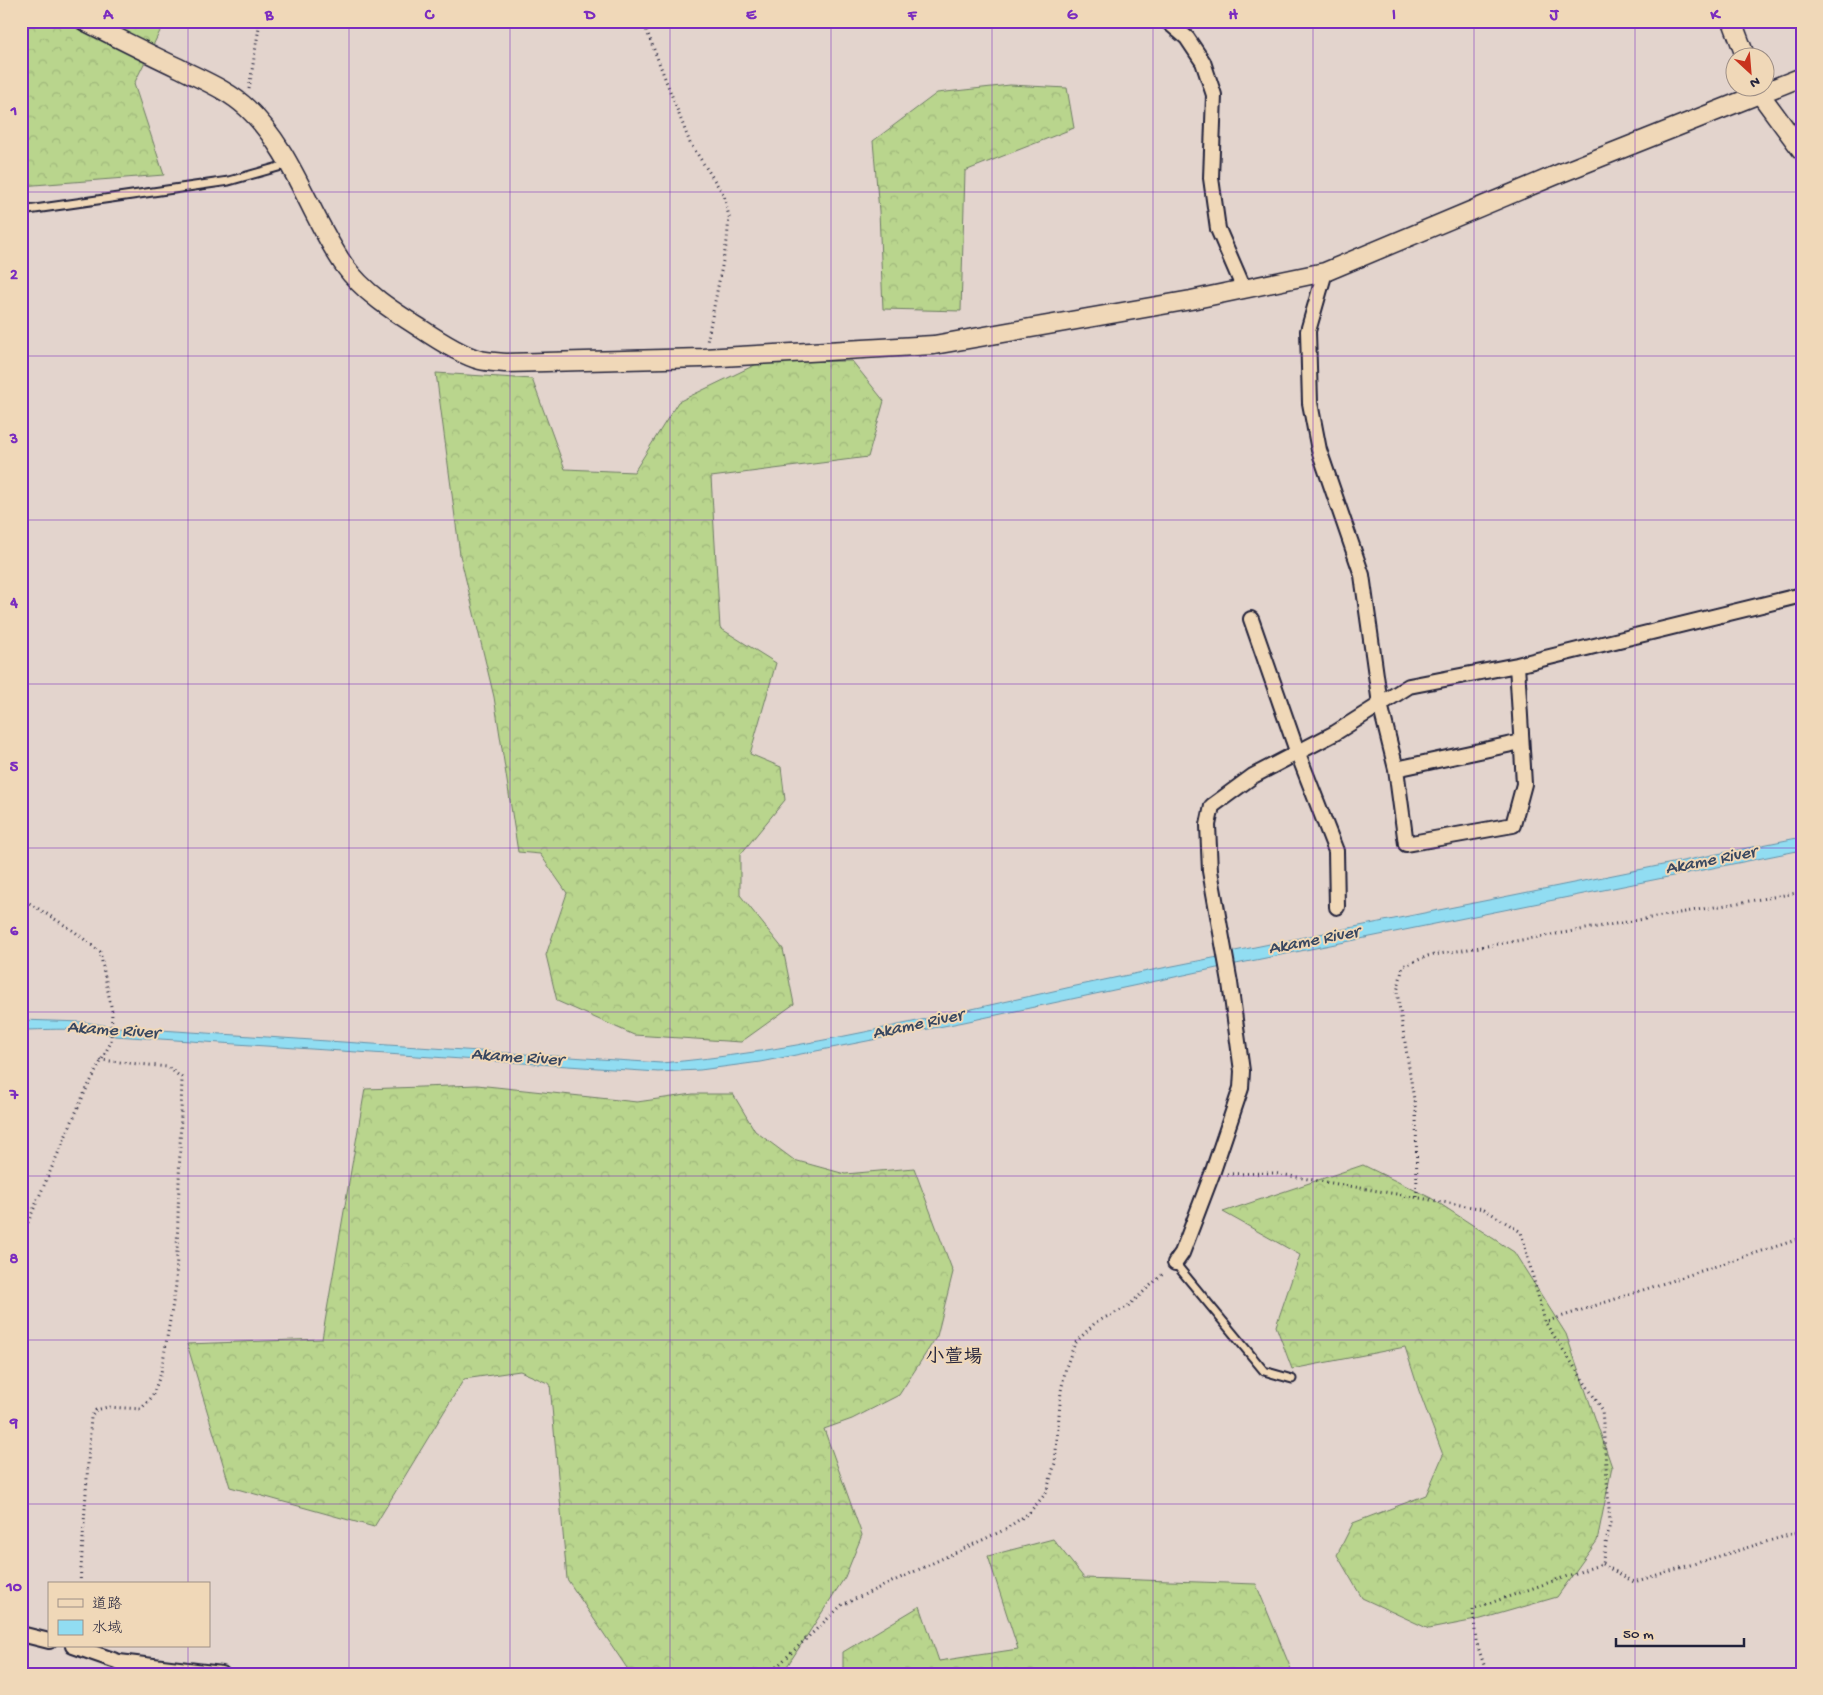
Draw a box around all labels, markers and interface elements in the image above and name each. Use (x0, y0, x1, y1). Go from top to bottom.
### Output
text: A (102, 7, 114, 26)
text: B (264, 7, 274, 26)
text: C (424, 7, 435, 26)
text: D (583, 7, 596, 26)
text: E (746, 7, 757, 26)
text: F (907, 7, 918, 26)
text: G (1067, 7, 1078, 26)
text: H (1228, 7, 1238, 26)
text: I (1392, 7, 1396, 26)
text: J (1549, 7, 1560, 26)
text: K (1710, 7, 1722, 26)
north arrow (1726, 48, 1776, 98)
text: N (1747, 72, 1762, 91)
text: 1 (10, 103, 17, 122)
text: 2 (10, 267, 18, 286)
text: 3 (9, 431, 18, 450)
text: 4 (9, 595, 18, 614)
text: 5 (10, 759, 19, 778)
water label: Akame River (1664, 841, 1762, 880)
water label: Akame River (1267, 921, 1365, 960)
text: 6 (10, 923, 19, 942)
water label: Akame River (871, 1004, 969, 1045)
water label: Akame River (66, 1017, 163, 1045)
water label: Akame River (470, 1044, 567, 1072)
text: 7 (9, 1087, 19, 1106)
text: 8 (10, 1251, 19, 1270)
district label: 小萱場 (925, 1346, 983, 1370)
text: 9 (9, 1415, 18, 1434)
text: 10 (5, 1579, 22, 1598)
legend (48, 1582, 210, 1648)
text: 道路 (92, 1596, 122, 1614)
scale bar (1616, 1615, 1743, 1647)
text: 水域 (92, 1619, 122, 1638)
text: 50 m (1623, 1626, 1654, 1644)

